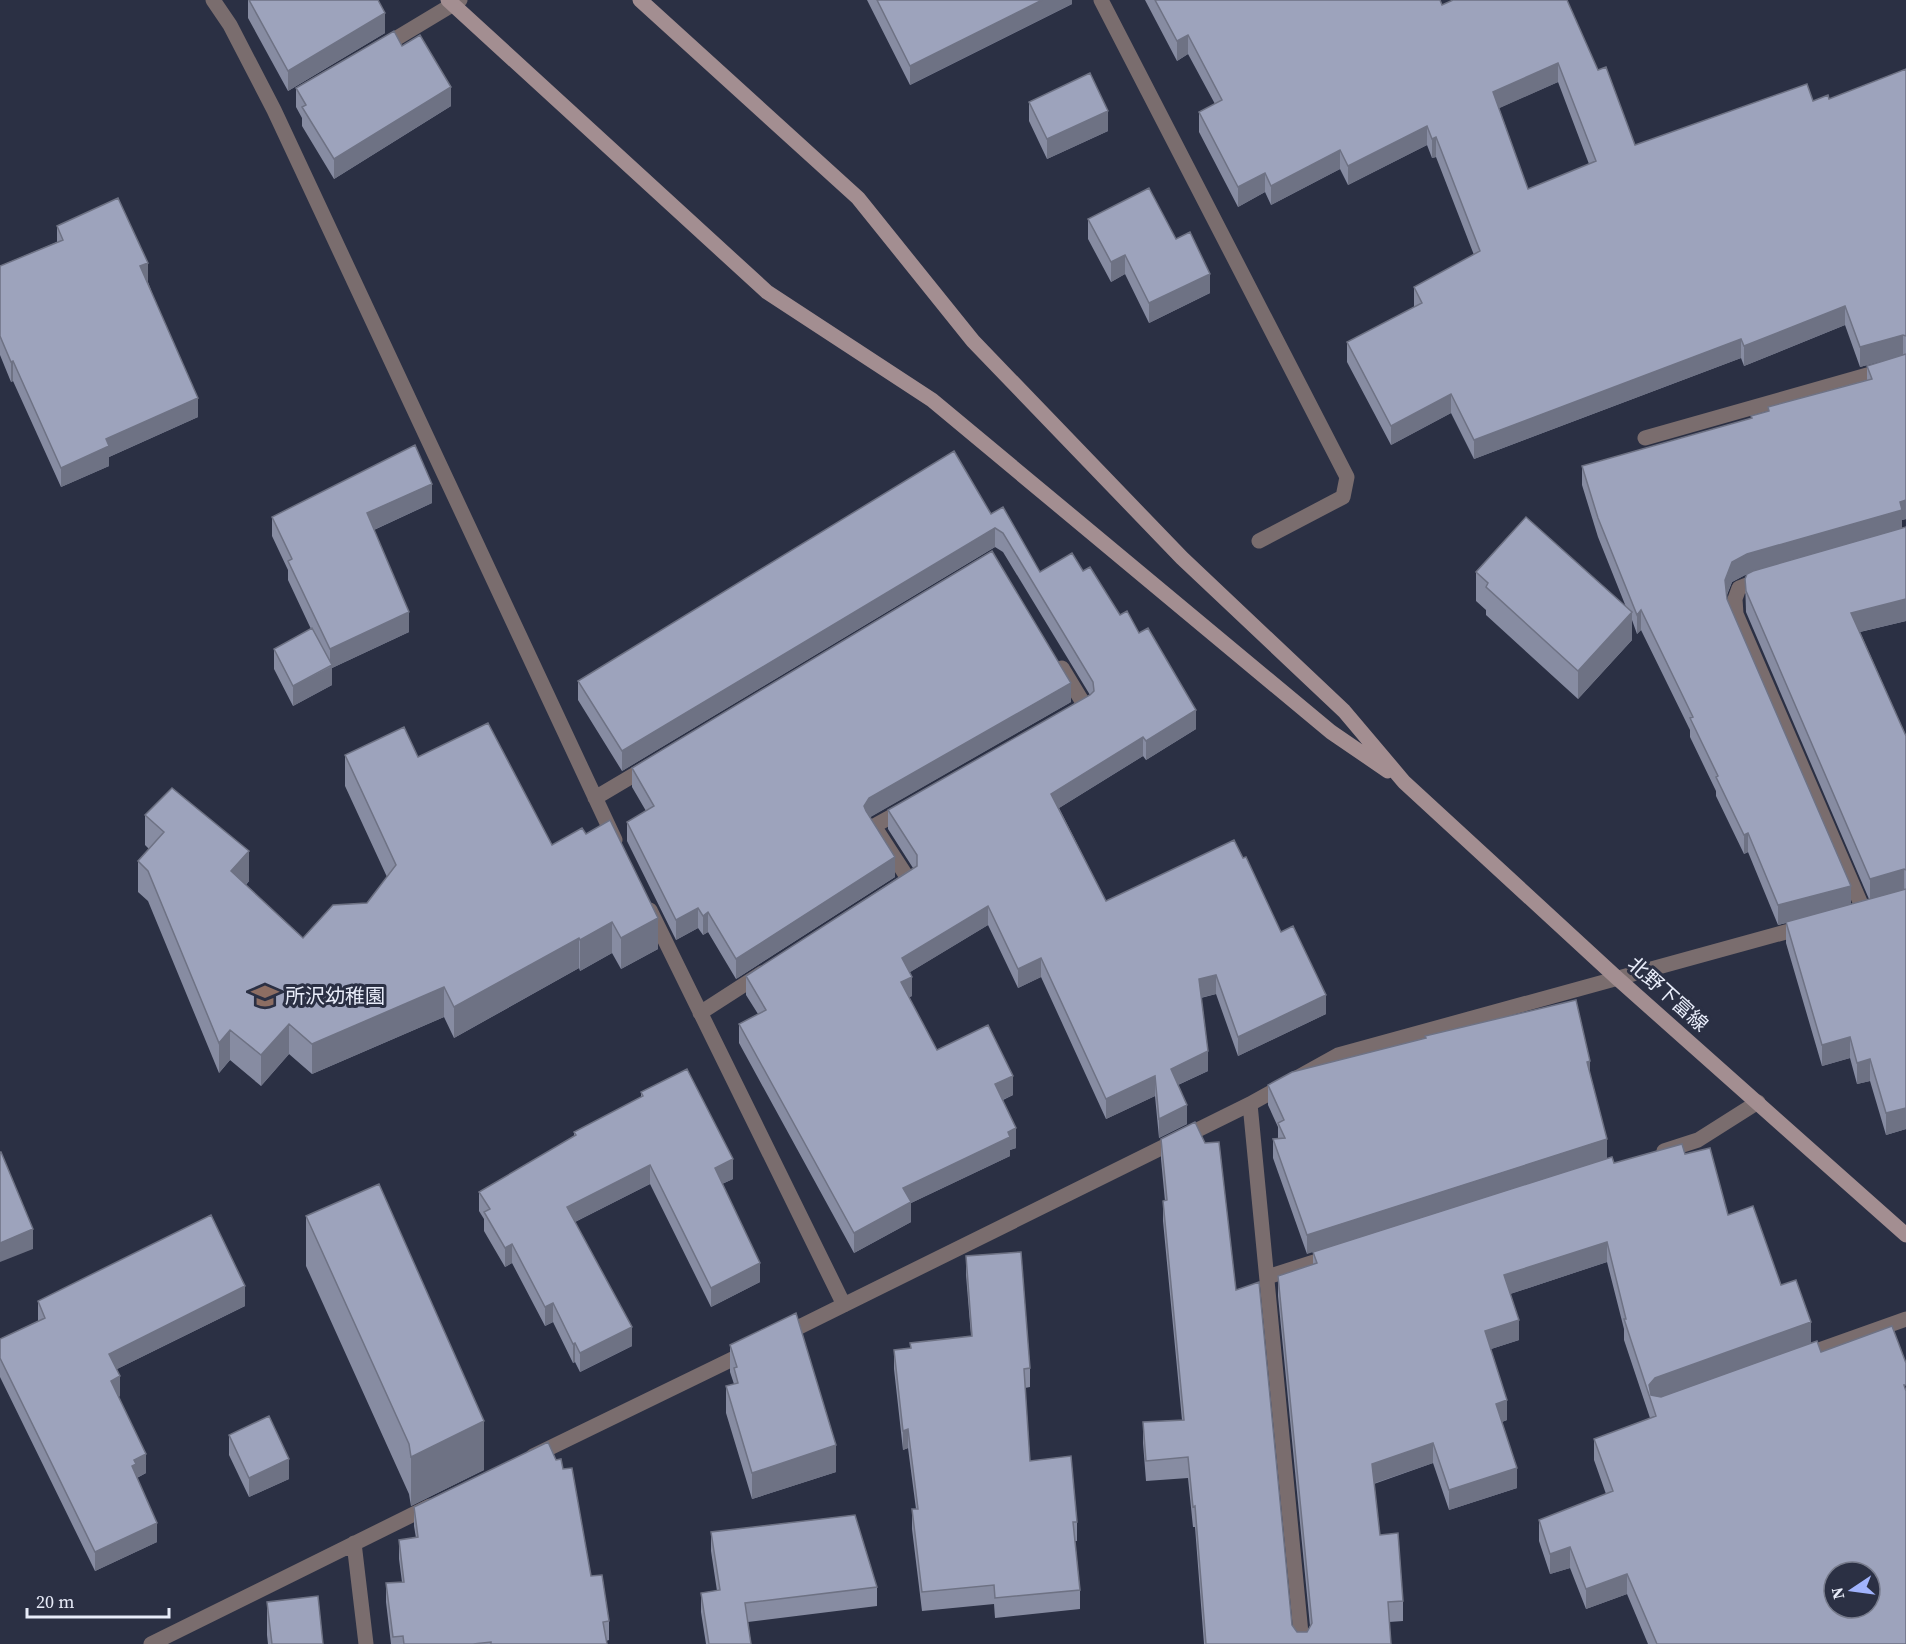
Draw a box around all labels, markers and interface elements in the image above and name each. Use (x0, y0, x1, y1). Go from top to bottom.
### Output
street label: 北野下富線 (1621, 950, 1715, 1038)
school or university icon: 所沢幼稚園 (250, 981, 280, 1011)
place label: 所沢幼稚園 (285, 982, 385, 1010)
north arrow (1822, 1560, 1882, 1620)
scale bar (27, 1581, 170, 1619)
text: N (1825, 1585, 1849, 1602)
text: 20 m (36, 1589, 74, 1614)

